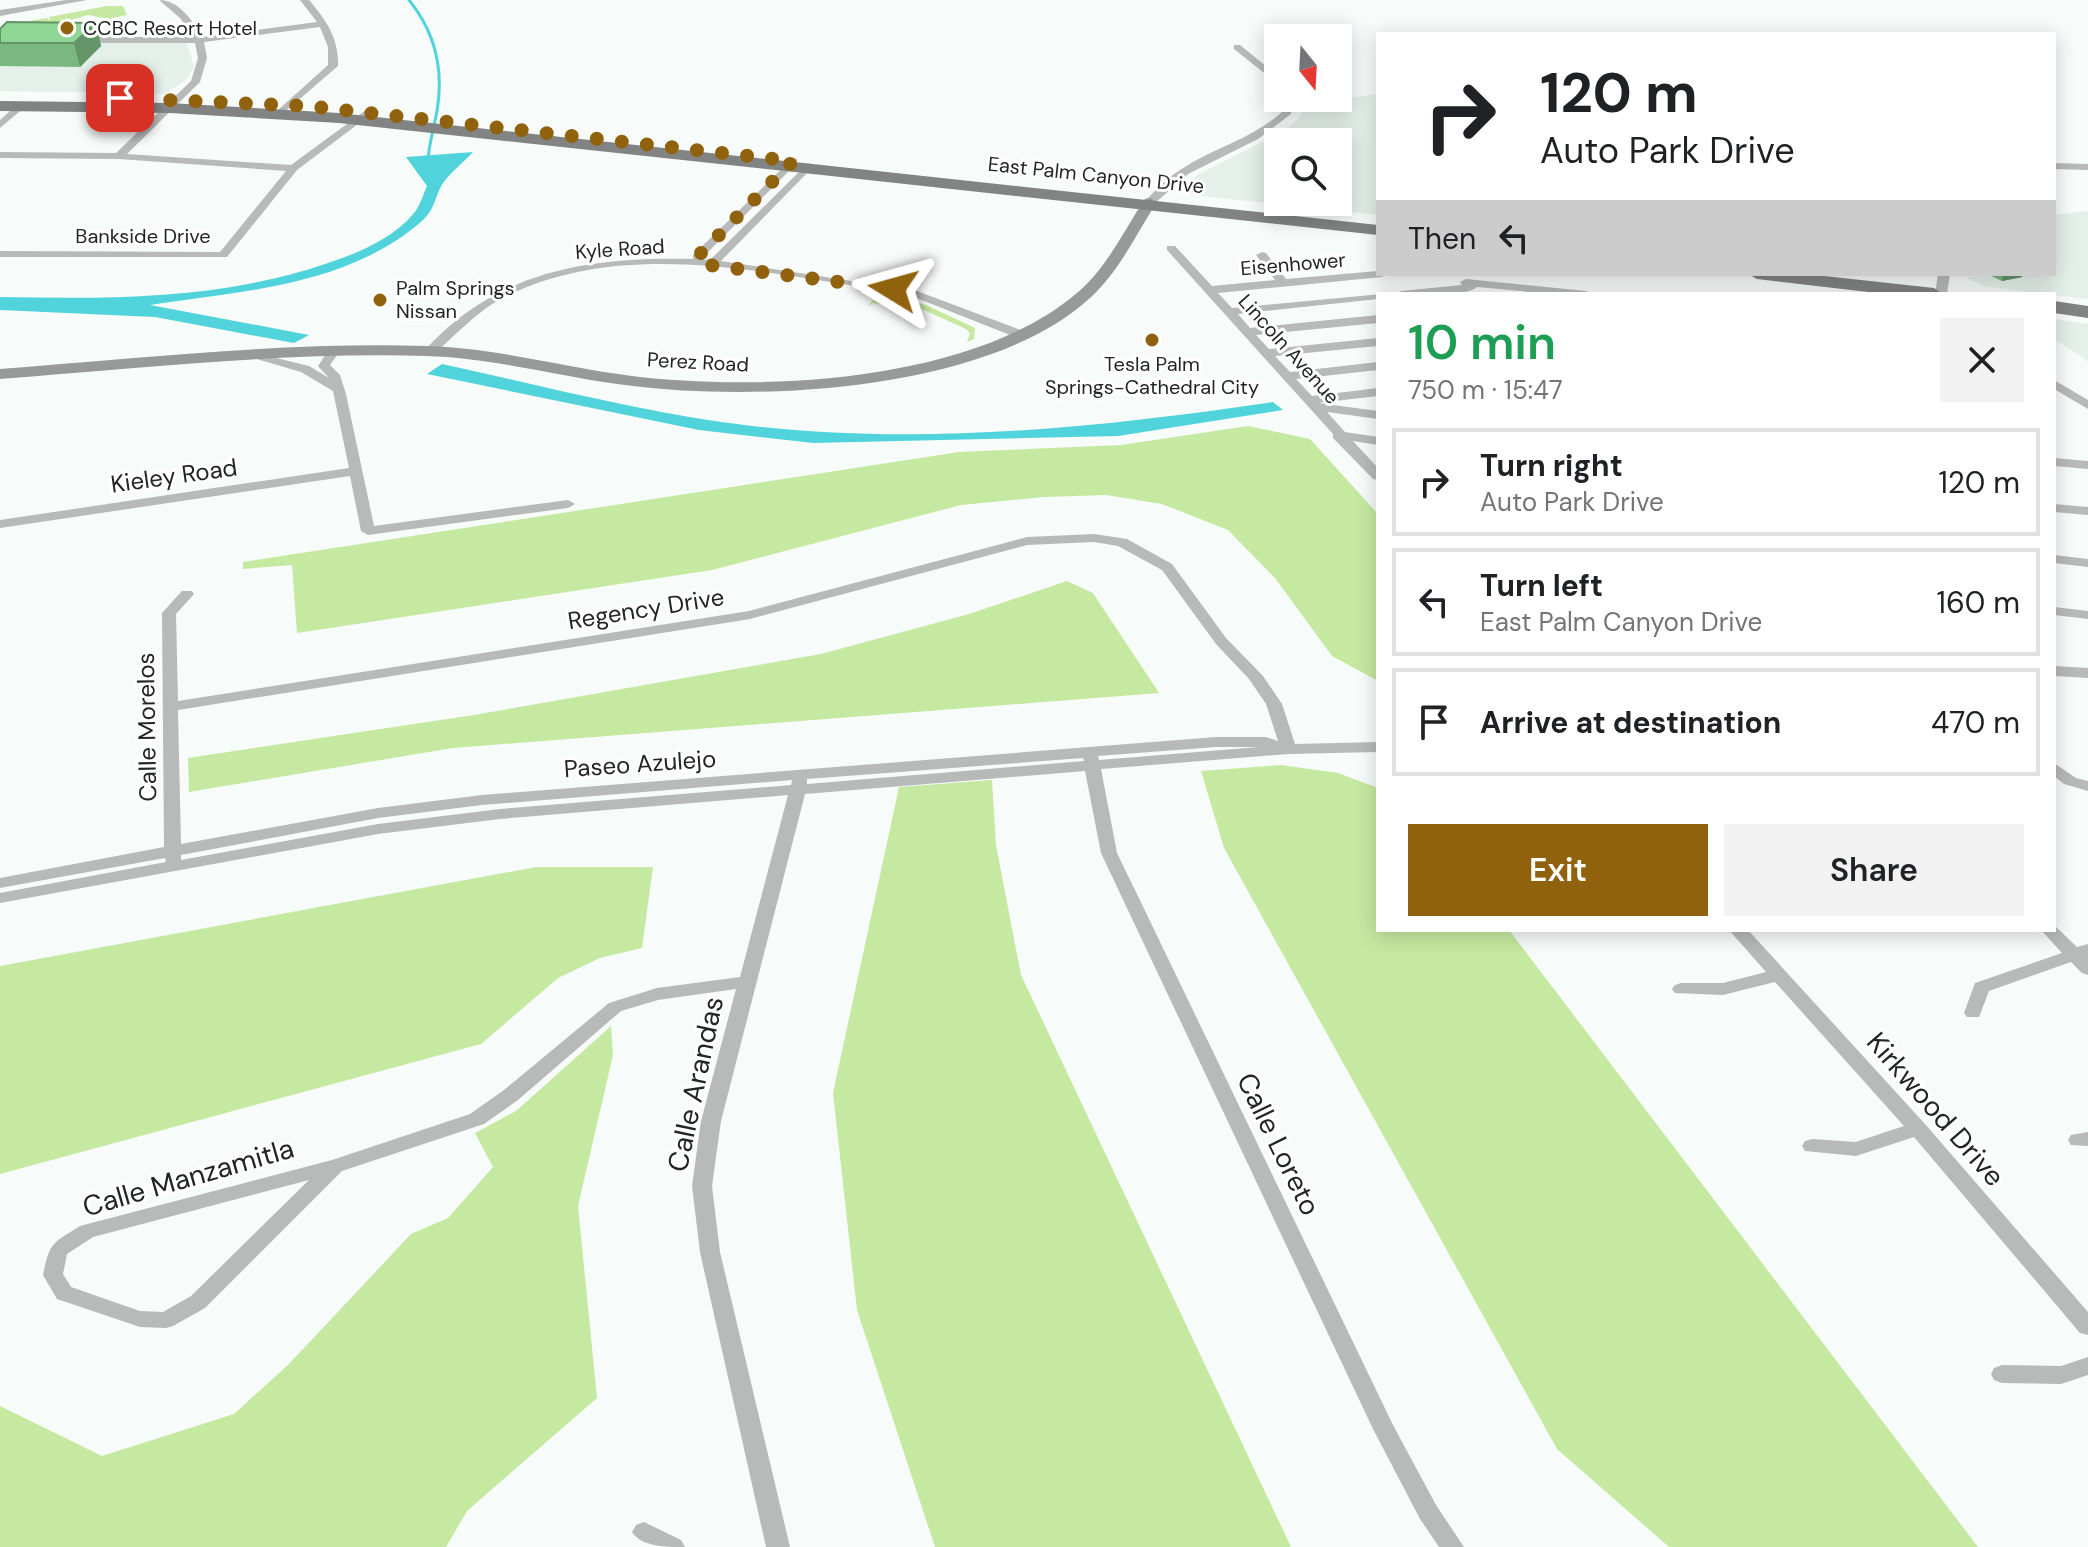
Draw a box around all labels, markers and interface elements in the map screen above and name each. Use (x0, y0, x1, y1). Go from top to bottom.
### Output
place label: CCBC Resort Hotel (83, 15, 257, 41)
marker: CCBC Resort Hotel (58, 19, 76, 37)
north arrow (1264, 24, 1352, 112)
map controls (1264, 24, 1352, 216)
text: 120 m (1540, 56, 1698, 129)
pin (86, 64, 154, 132)
icon: right (1408, 64, 1512, 168)
icon: arrive (98, 76, 142, 120)
text: Auto Park Drive (1540, 127, 1795, 174)
button: search (1264, 128, 1352, 216)
street label: East Palm Canyon Drive (987, 151, 1205, 199)
icon: left (1492, 216, 1536, 260)
text: Then (1408, 219, 1476, 258)
street label: Bankside Drive (75, 223, 211, 249)
street label: Kyle Road (574, 233, 666, 265)
street label: Eisenhower (1239, 246, 1347, 282)
position arrow (851, 247, 935, 331)
place label: Palm Springs Nissan (396, 275, 515, 324)
street label: Lincoln Avenue (1233, 289, 1345, 409)
marker: Palm Springs Nissan (371, 291, 389, 309)
text: 10 min (1408, 311, 1556, 374)
button: close (1940, 318, 2024, 402)
marker: Tesla Palm Springs-Cathedral City (1143, 331, 1161, 349)
street label: Perez Road (646, 346, 750, 378)
place label: Tesla Palm Springs-Cathedral City (1045, 351, 1259, 400)
text: 750 m · 15:47 (1408, 373, 1563, 407)
text: Turn right (1480, 446, 1623, 485)
street label: Kieley Road (109, 451, 239, 500)
icon: right (1412, 460, 1456, 504)
text: 120 m (1938, 463, 2020, 502)
text: Auto Park Drive (1480, 485, 1664, 519)
text: Turn left (1480, 566, 1603, 605)
icon: left (1412, 580, 1456, 624)
street label: Regency Drive (566, 581, 726, 636)
text: 160 m (1937, 583, 2020, 622)
text: East Palm Canyon Drive (1480, 605, 1762, 639)
street label: Calle Morelos (130, 652, 163, 802)
icon: arrive (1412, 700, 1456, 744)
text: Arrive at destination (1480, 703, 1781, 742)
text: 470 m (1931, 703, 2020, 742)
street label: Paseo Azulejo (563, 743, 717, 784)
button: Exit (1408, 824, 1708, 916)
button: Share (1724, 824, 2024, 916)
street label: Calle Arandas (659, 993, 732, 1175)
street label: Kirkwood Drive (1858, 1024, 2013, 1194)
street label: Calle Loreto (1228, 1067, 1329, 1222)
street label: Calle Manzamitla (78, 1130, 298, 1225)

